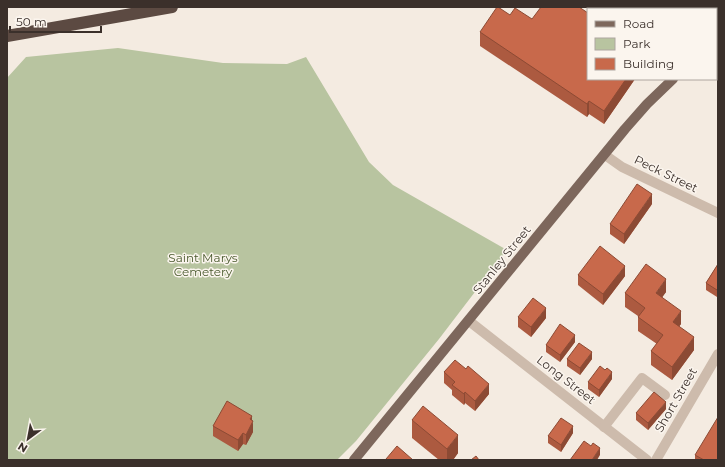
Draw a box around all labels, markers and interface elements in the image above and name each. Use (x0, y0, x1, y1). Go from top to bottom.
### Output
scale bar (10, 8, 101, 34)
legend (587, 8, 717, 80)
text: 50 m (16, 14, 47, 29)
text: Road (623, 16, 654, 31)
text: Park (623, 36, 651, 51)
text: Building (623, 56, 674, 71)
street label: Peck Street (632, 152, 701, 195)
street label: Stanley Street (469, 222, 534, 297)
park label: Saint Marys Cemetery (168, 250, 238, 279)
street label: Long Street (534, 352, 599, 407)
street label: Short Street (651, 365, 700, 435)
north arrow (8, 419, 48, 459)
text: N (15, 439, 30, 456)

